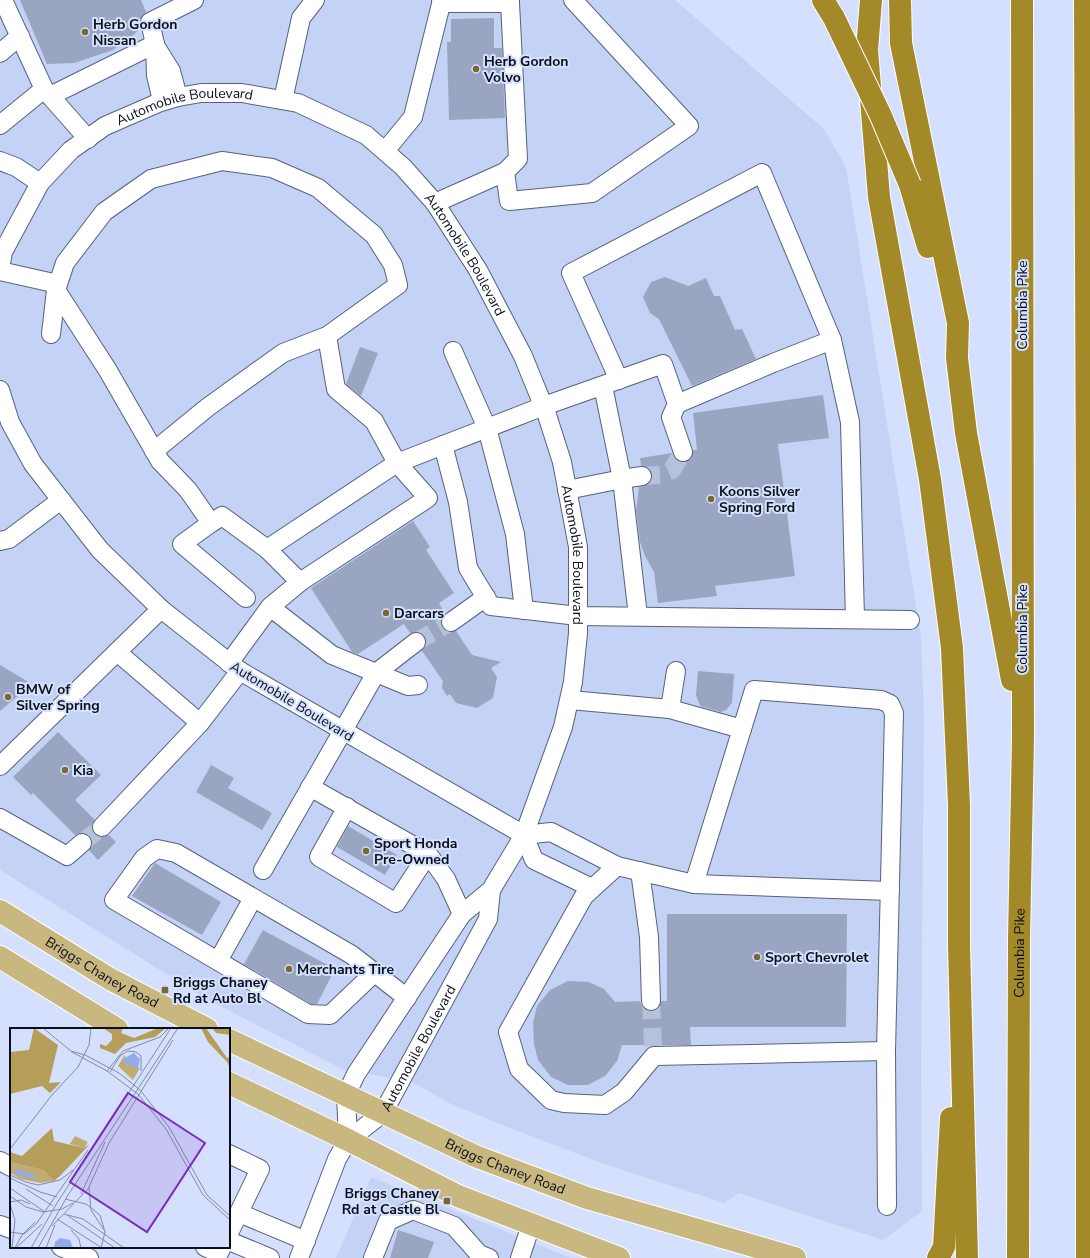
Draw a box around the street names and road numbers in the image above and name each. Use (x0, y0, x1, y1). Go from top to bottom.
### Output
street label: Automobile Boulevard (113, 84, 255, 130)
street label: Automobile Boulevard (420, 189, 509, 319)
street label: Columbia Pike (1013, 260, 1032, 350)
street label: Automobile Boulevard (556, 483, 587, 625)
street label: Columbia Pike (1013, 584, 1032, 674)
street label: Automobile Boulevard (226, 657, 357, 746)
street label: Columbia Pike (1010, 908, 1030, 998)
street label: Briggs Chaney Road (41, 932, 162, 1012)
street label: Automobile Boulevard (377, 982, 461, 1115)
street label: Briggs Chaney Road (442, 1134, 568, 1199)

